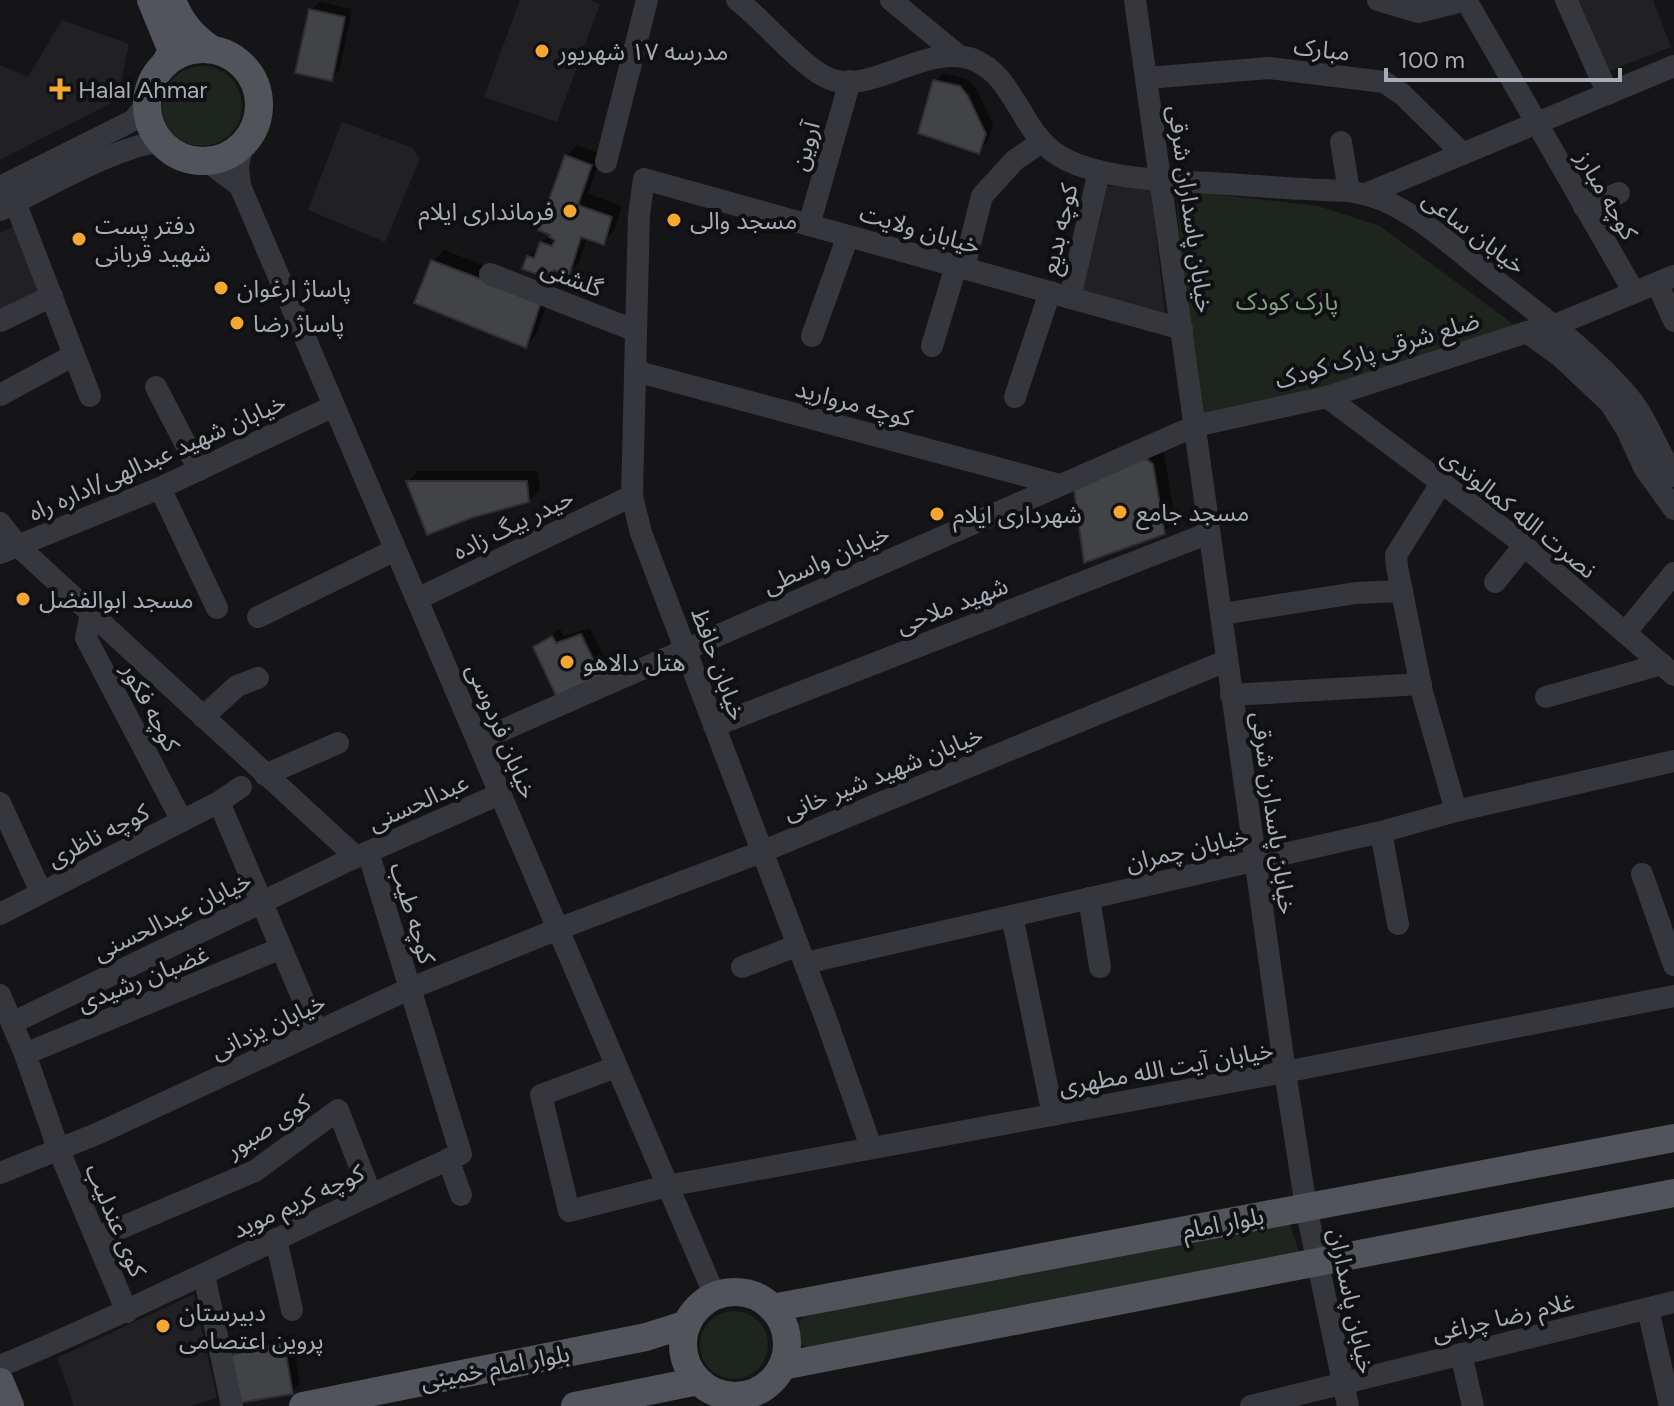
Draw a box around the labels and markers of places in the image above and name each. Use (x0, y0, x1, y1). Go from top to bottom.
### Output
place label: مدرسه ۱۷ شهریور (557, 37, 728, 66)
marker: مدرسه ۱۷ شهریور (533, 42, 551, 60)
place label: Halal Ahmar (78, 75, 207, 104)
marker: Halal Ahmar (49, 78, 71, 100)
place label: فرمانداری ایلام (418, 197, 554, 230)
marker: فرمانداری ایلام (561, 202, 579, 220)
place label: مسجد والی (690, 206, 797, 235)
place label: دفتر پست شهید قربانی (95, 211, 211, 268)
marker: مسجد والی (665, 211, 683, 229)
marker: دفتر پست شهید قربانی (70, 230, 88, 248)
place label: پاساژ ارغوان (237, 274, 351, 304)
marker: پاساژ ارغوان (212, 279, 230, 297)
place label: پاساژ رضا (253, 309, 344, 339)
marker: پاساژ رضا (228, 314, 246, 332)
place label: مسجد جامع (1136, 498, 1249, 530)
place label: شهرداری ایلام (953, 500, 1082, 533)
marker: مسجد جامع (1111, 503, 1129, 521)
marker: شهرداری ایلام (928, 505, 946, 523)
place label: مسجد ابوالفضل (39, 585, 194, 614)
marker: مسجد ابوالفضل (14, 590, 32, 608)
place label: هتل دالاهو (583, 648, 685, 677)
marker: هتل دالاهو (558, 653, 576, 671)
place label: دبیرستان پروین اعتصامی (179, 1298, 324, 1356)
marker: دبیرستان پروین اعتصامی (154, 1317, 172, 1335)

